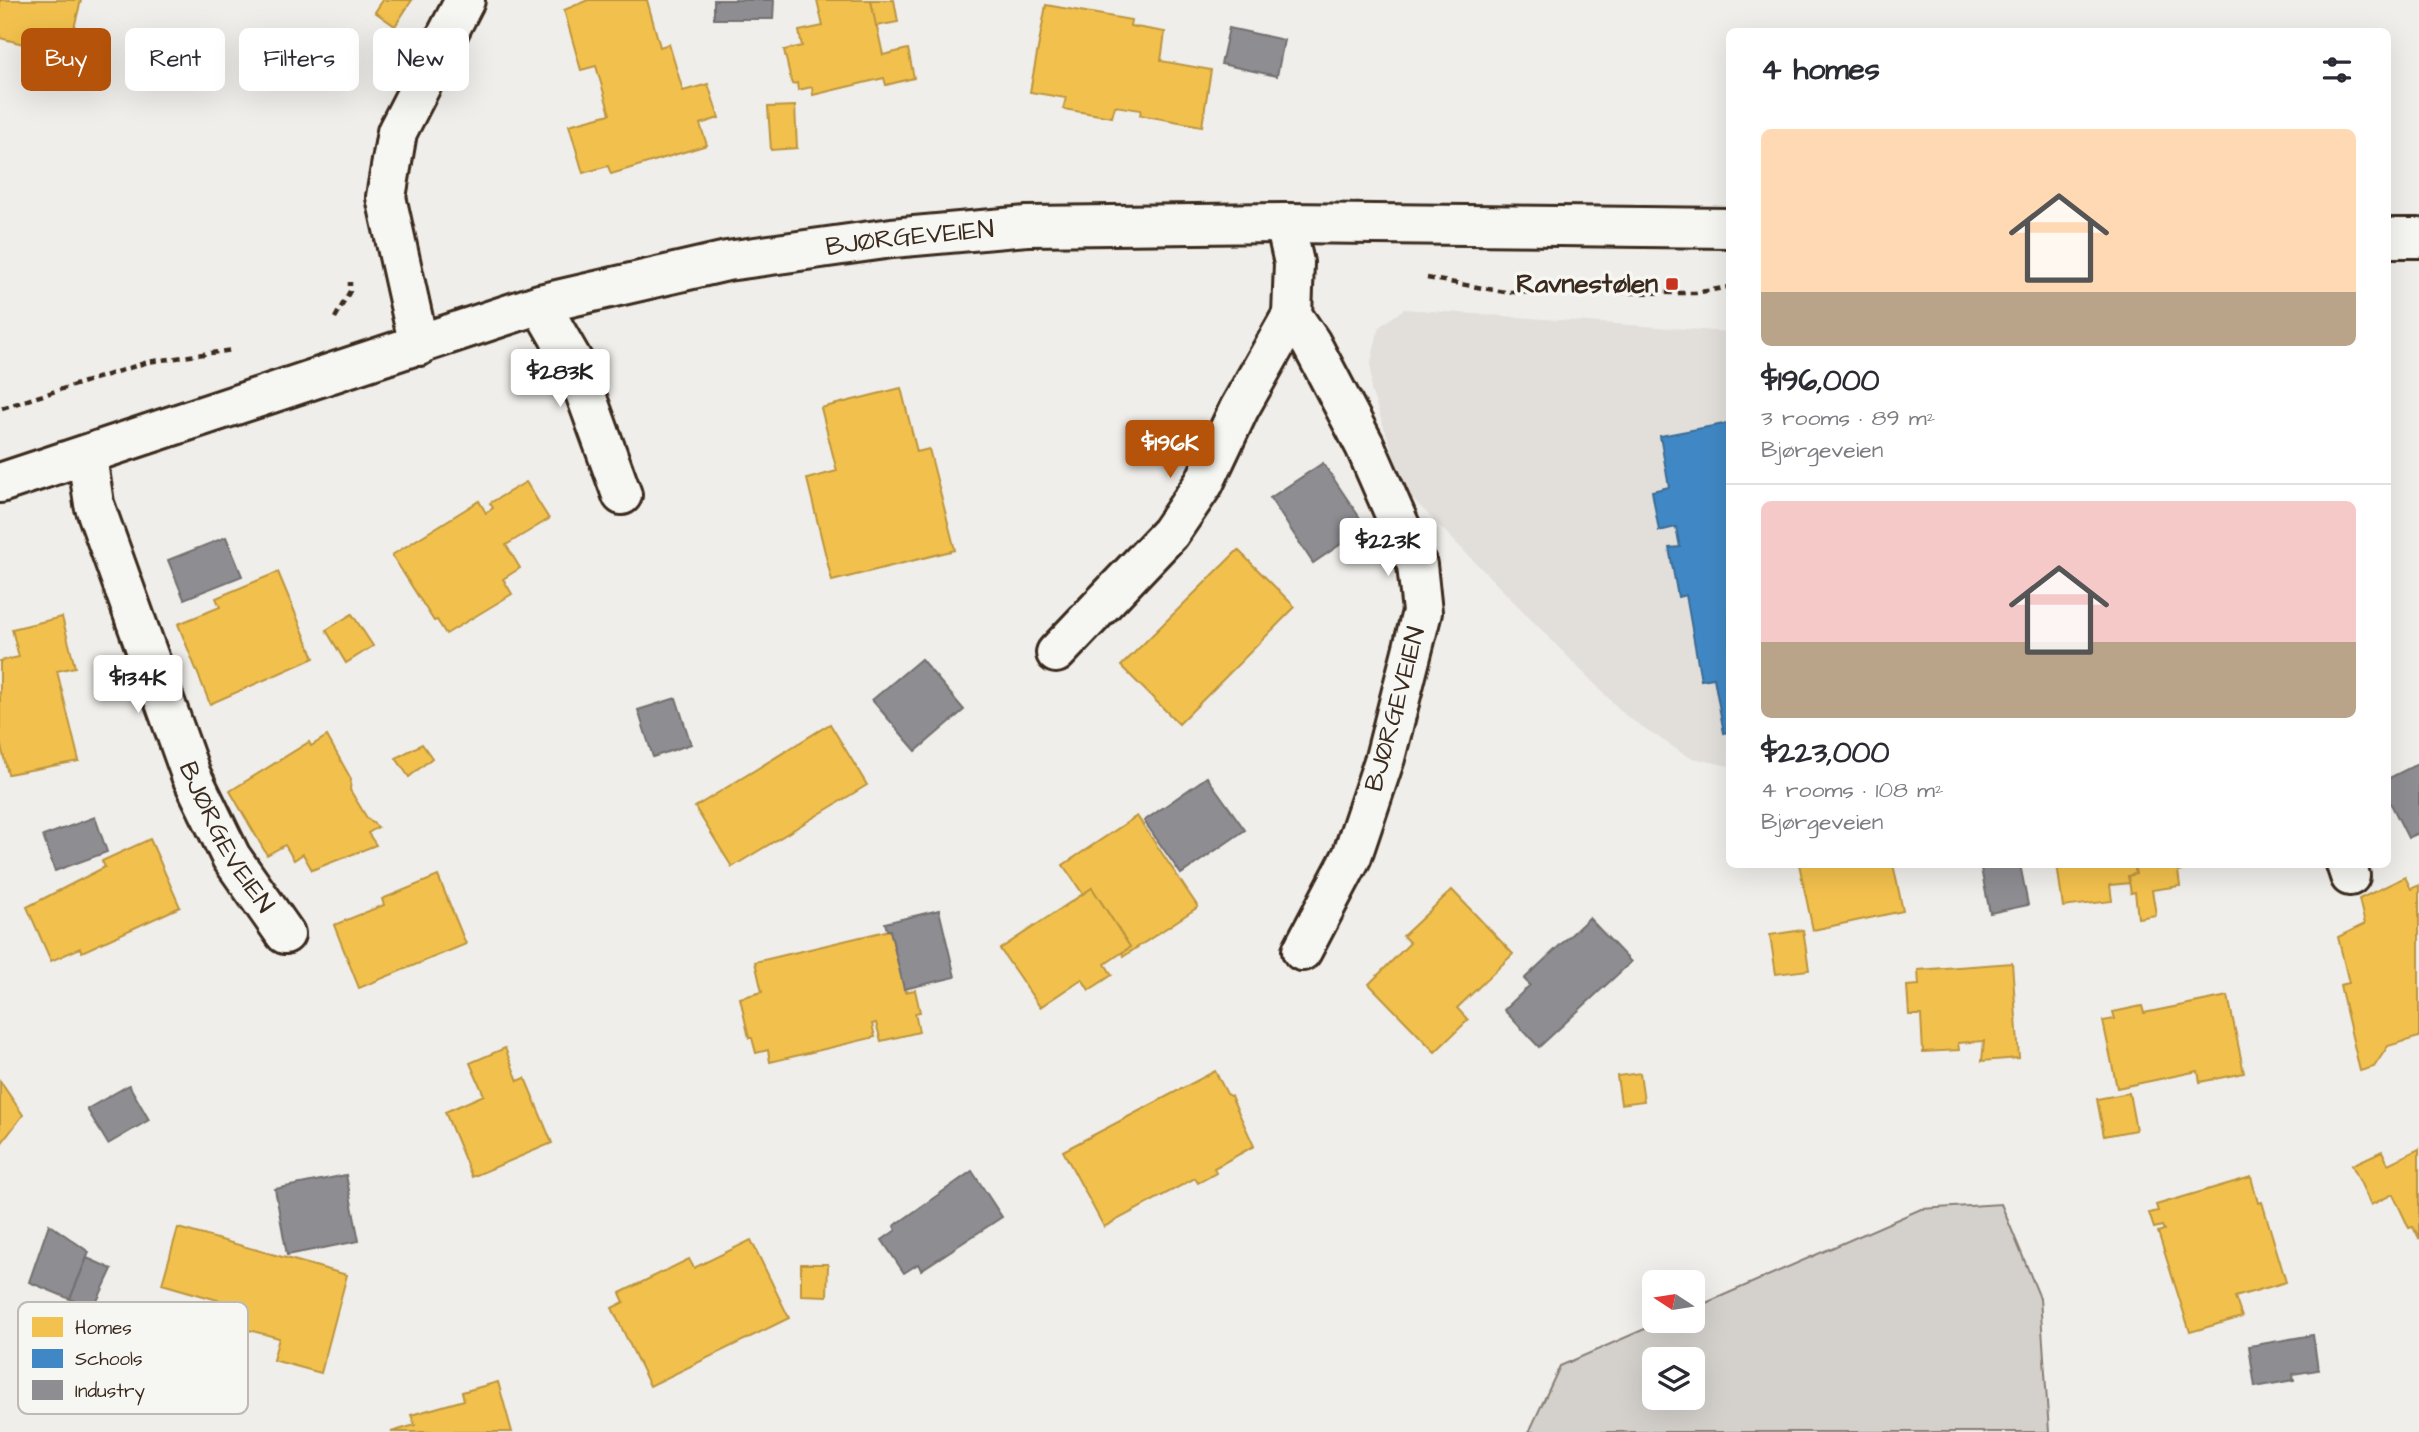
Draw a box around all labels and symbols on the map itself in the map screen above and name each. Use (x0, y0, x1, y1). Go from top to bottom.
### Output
street label: BJØRGEVEIEN (823, 211, 995, 265)
place label: Ravnestølen (1516, 266, 1658, 302)
marker: Ravnestølen (1664, 276, 1680, 292)
pin: $283K (511, 350, 609, 409)
pin: $196K (1121, 420, 1219, 480)
pin: $223K (1339, 518, 1437, 578)
street label: BJØRGEVEIEN (1356, 623, 1434, 795)
pin: $134K (89, 656, 187, 715)
street label: BJØRGEVEIEN (170, 757, 283, 920)
north arrow (1642, 1270, 1704, 1334)
legend (18, 1302, 248, 1414)
text: Homes (75, 1315, 132, 1342)
text: Schools (75, 1346, 143, 1373)
text: Industry (75, 1378, 145, 1406)

